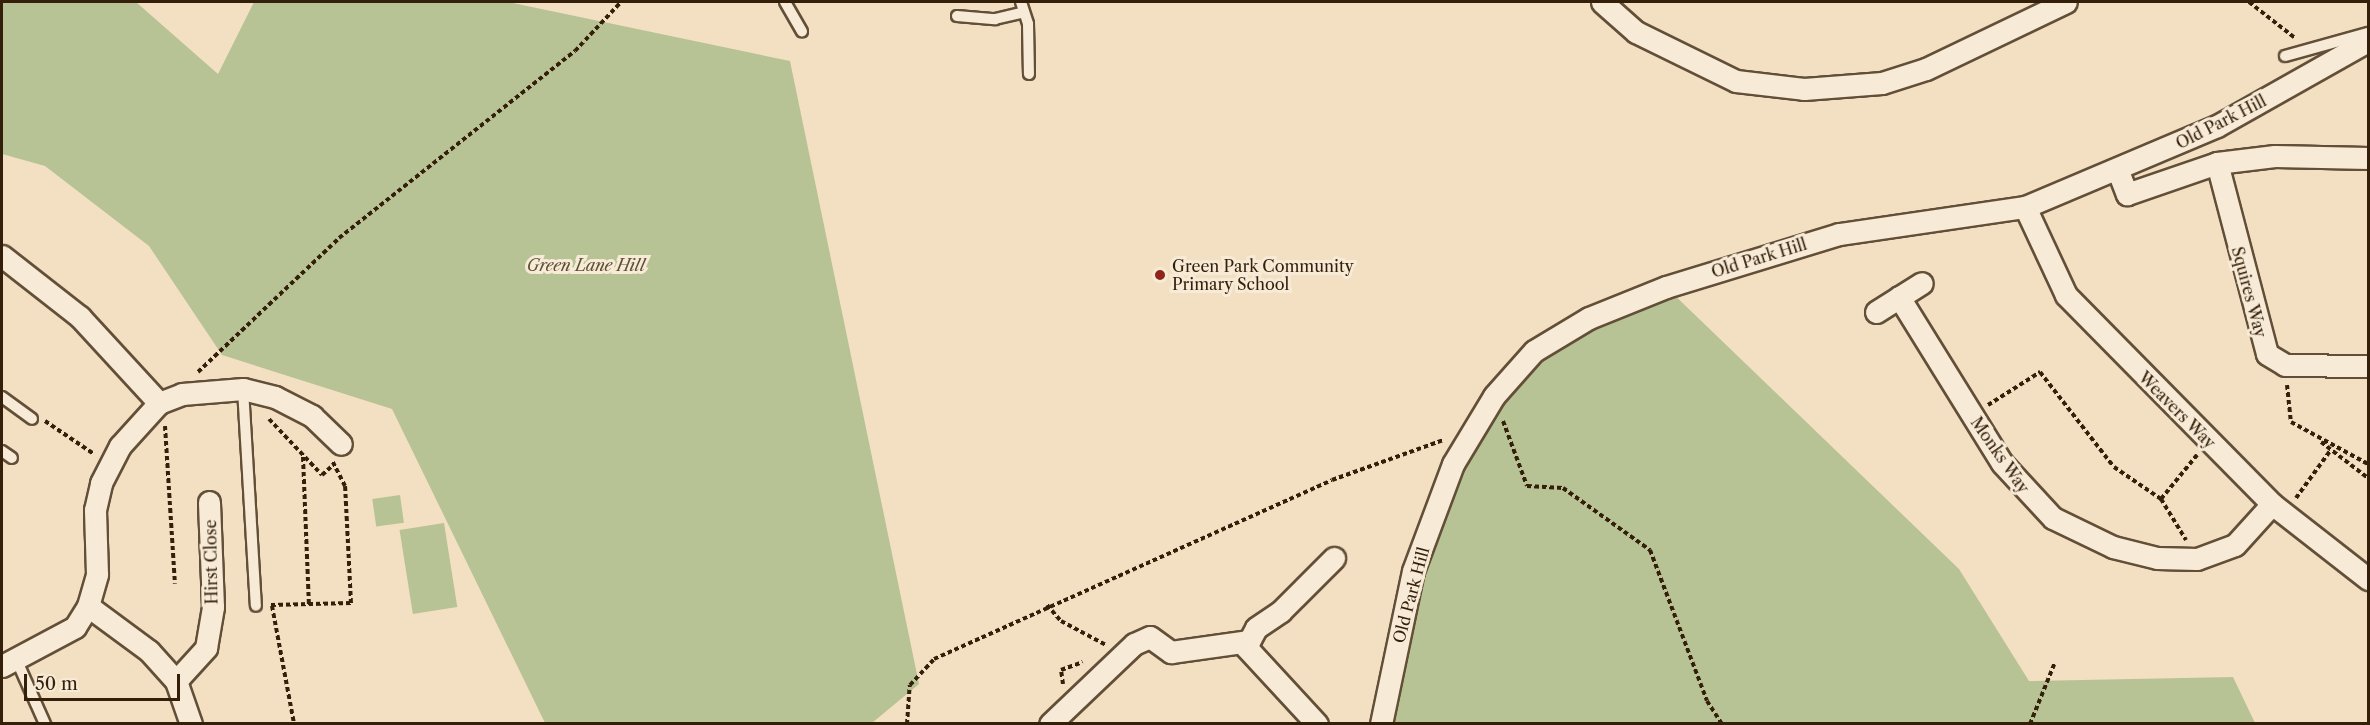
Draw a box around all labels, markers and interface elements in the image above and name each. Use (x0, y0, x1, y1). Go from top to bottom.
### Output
street label: Old Park Hill (2173, 91, 2269, 153)
street label: Old Park Hill (1709, 234, 1809, 282)
street label: Squires Way (2228, 244, 2270, 340)
park label: Green Lane Hill (527, 255, 645, 275)
place label: Green Park Community Primary School (1172, 256, 1354, 294)
marker: Green Park Community Primary School (1153, 268, 1167, 282)
street label: Weavers Way (2134, 367, 2220, 453)
street label: Monks Way (1967, 413, 2033, 497)
street label: Hirst Close (201, 519, 221, 605)
street label: Old Park Hill (1389, 545, 1433, 645)
scale bar (27, 662, 183, 700)
text: 50 m (35, 673, 78, 695)

